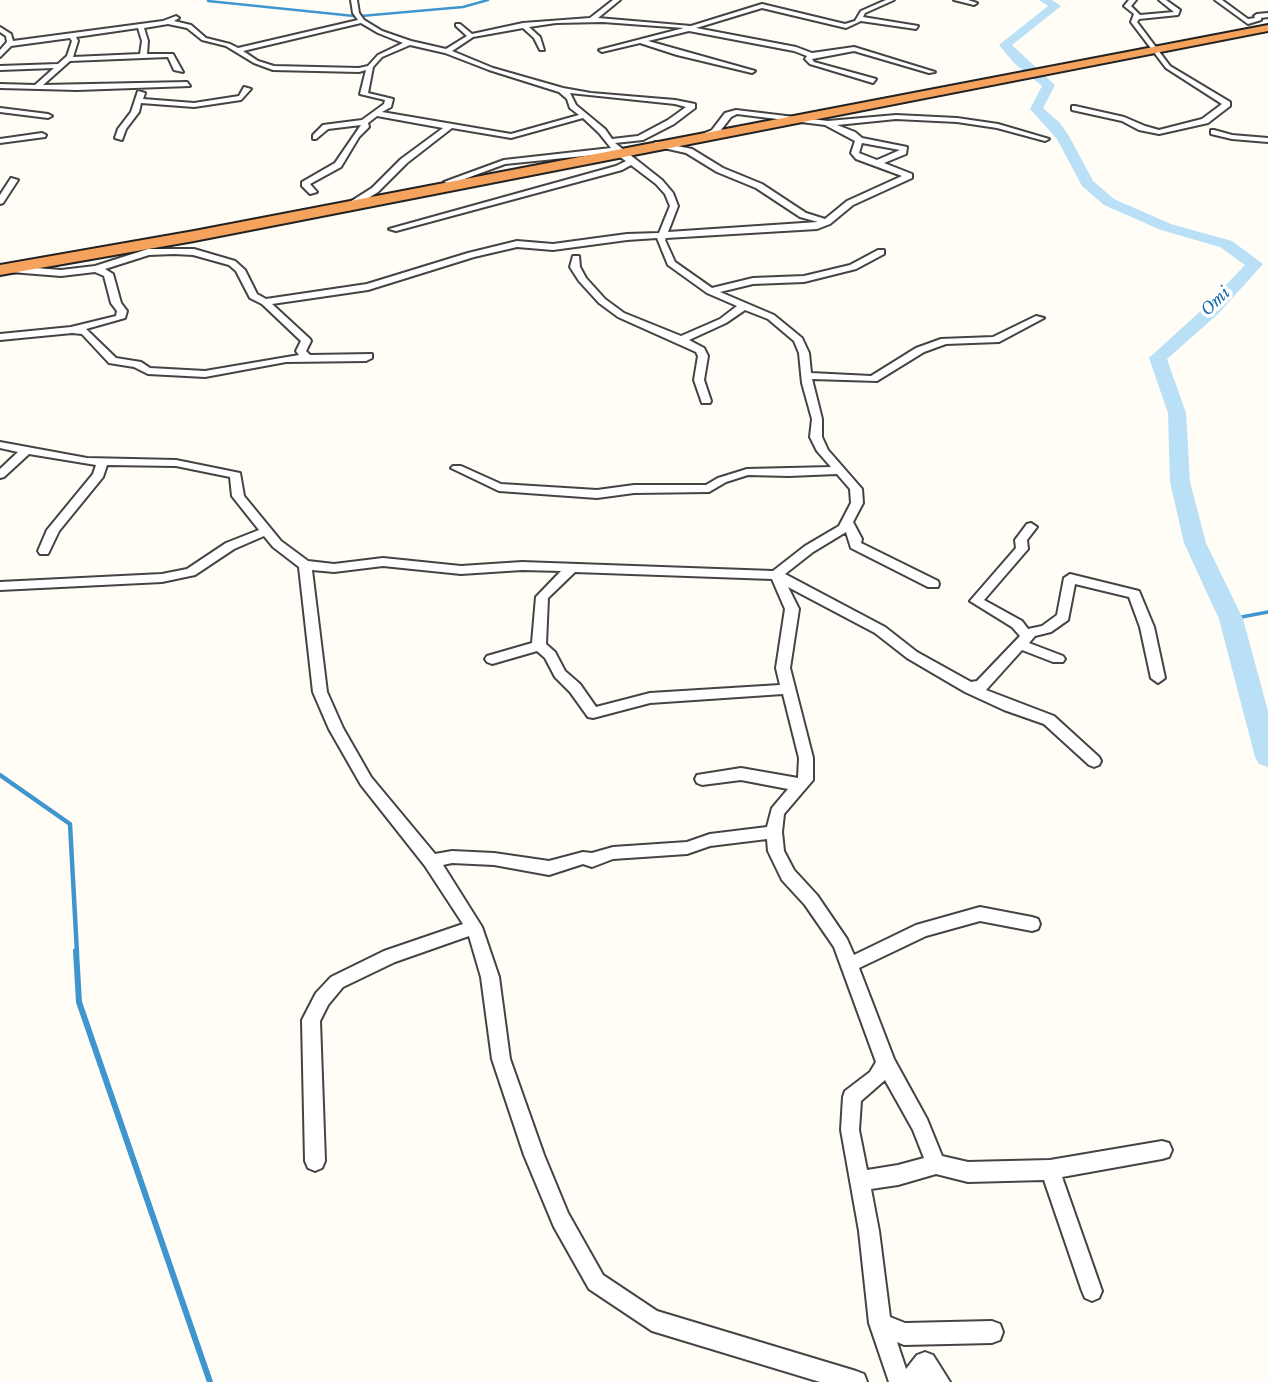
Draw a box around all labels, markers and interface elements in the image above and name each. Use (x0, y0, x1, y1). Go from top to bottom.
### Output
water label: Omi (1198, 284, 1234, 320)

